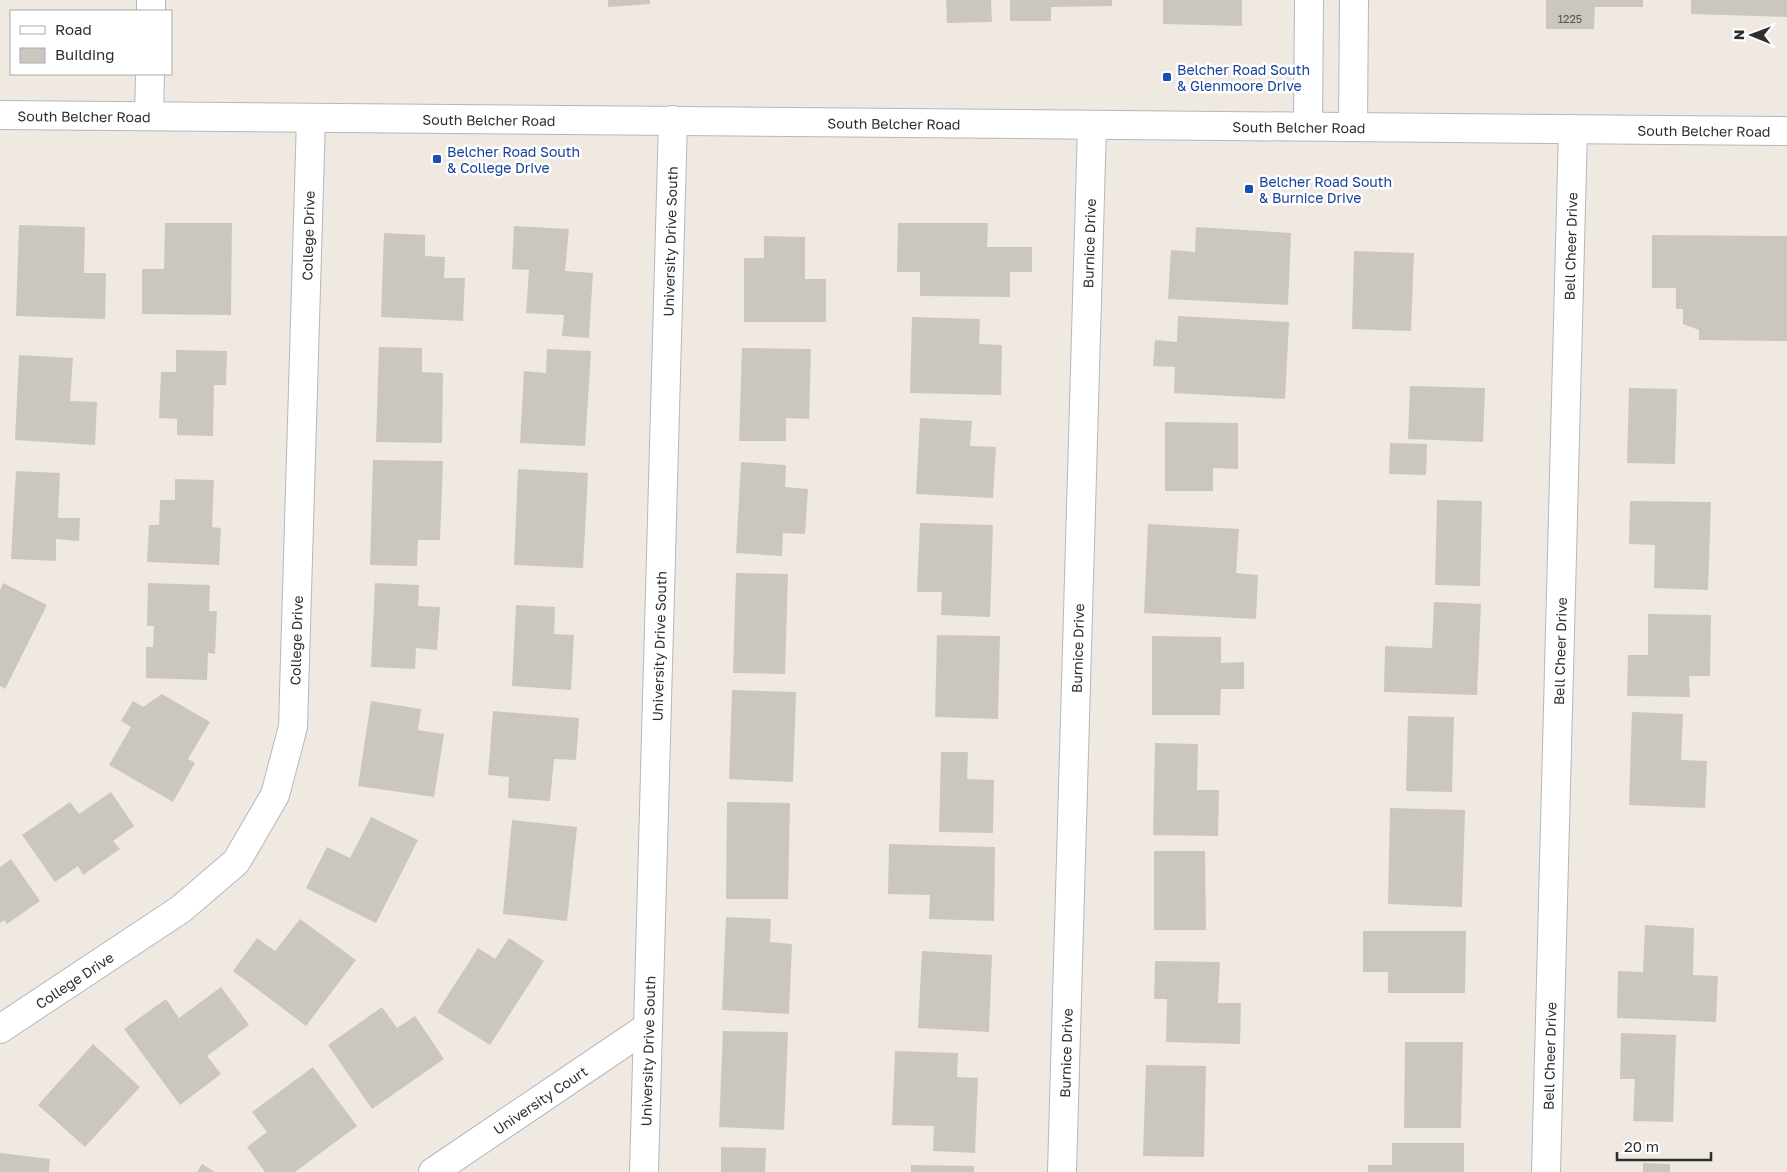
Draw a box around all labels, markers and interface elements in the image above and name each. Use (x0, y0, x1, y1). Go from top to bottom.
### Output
legend (10, 10, 172, 75)
north arrow (1727, 10, 1777, 60)
house number: 1225 (1558, 12, 1582, 25)
text: Road (55, 20, 92, 38)
text: N (1730, 29, 1747, 40)
text: Building (55, 45, 115, 63)
place label: Belcher Road South & Glenmoore Drive (1177, 61, 1310, 94)
marker: Belcher Road South & Glenmoore Drive (1161, 71, 1173, 83)
street label: South Belcher Road (17, 107, 151, 125)
street label: South Belcher Road (422, 110, 556, 128)
street label: South Belcher Road (827, 114, 961, 132)
street label: South Belcher Road (1232, 118, 1366, 136)
street label: South Belcher Road (1637, 121, 1771, 139)
place label: Belcher Road South & College Drive (447, 143, 580, 176)
marker: Belcher Road South & College Drive (431, 153, 443, 165)
street label: University Drive South (659, 166, 680, 317)
place label: Belcher Road South & Burnice Drive (1259, 173, 1392, 206)
marker: Belcher Road South & Burnice Drive (1243, 183, 1255, 195)
street label: College Drive (298, 190, 317, 281)
street label: Bell Cheer Drive (1560, 192, 1580, 301)
street label: Burnice Drive (1079, 198, 1098, 288)
street label: University Drive South (648, 571, 669, 722)
street label: College Drive (286, 595, 305, 686)
street label: Bell Cheer Drive (1550, 597, 1569, 705)
street label: Burnice Drive (1067, 603, 1087, 693)
street label: College Drive (32, 948, 116, 1012)
street label: University Drive South (637, 976, 658, 1127)
street label: Bell Cheer Drive (1539, 1002, 1559, 1110)
street label: Burnice Drive (1056, 1008, 1075, 1098)
street label: University Court (490, 1062, 590, 1138)
scale bar (1617, 1130, 1711, 1162)
text: 20 m (1624, 1137, 1659, 1155)

